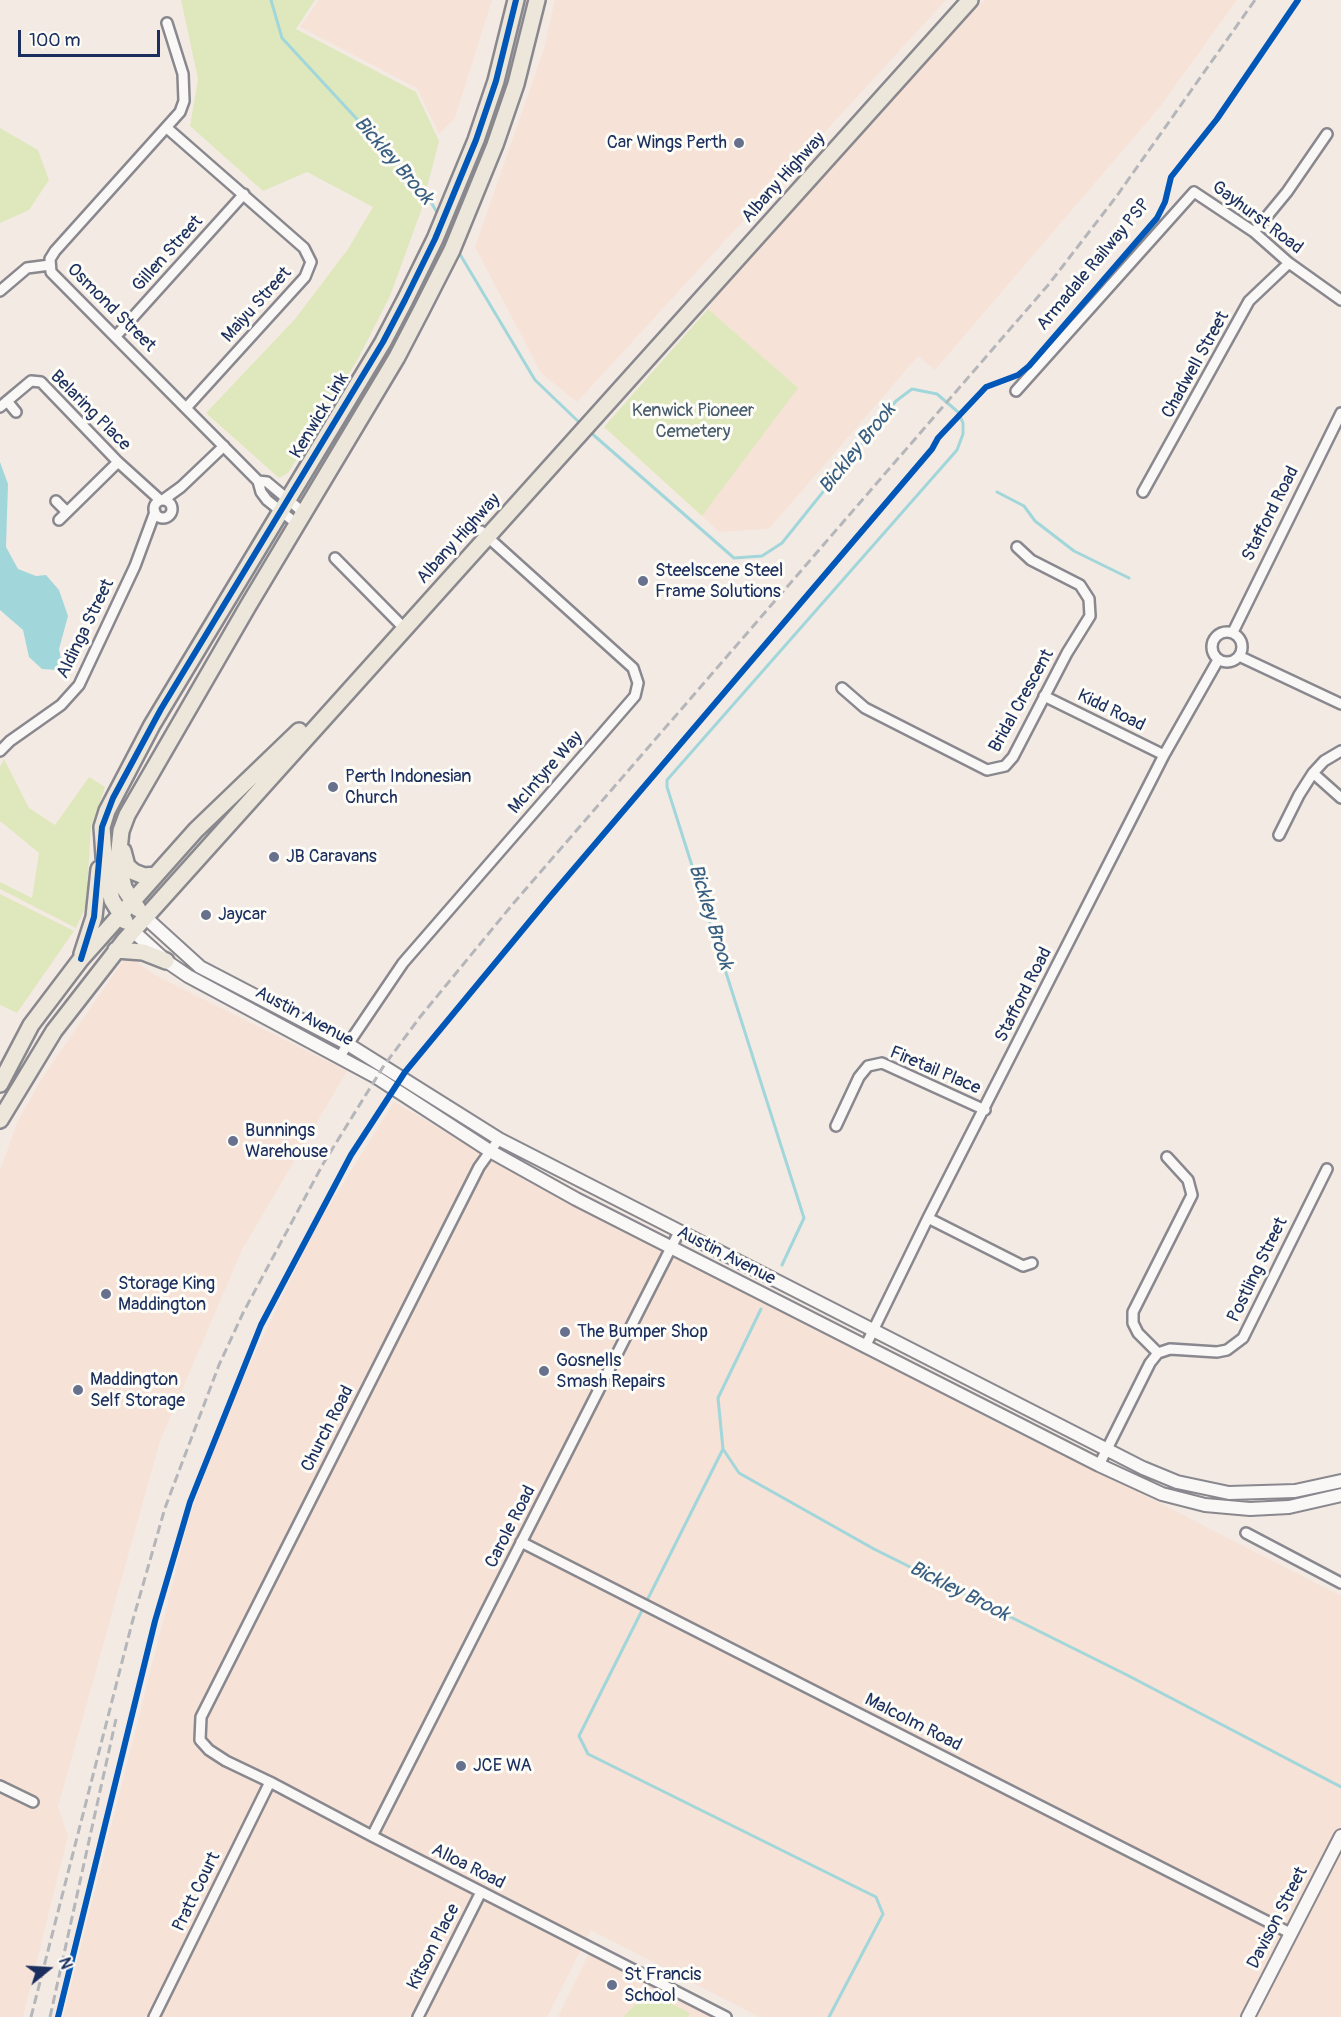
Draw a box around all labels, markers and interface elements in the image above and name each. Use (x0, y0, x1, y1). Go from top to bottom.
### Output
scale bar (21, 18, 164, 56)
text: 100 m (29, 29, 81, 52)
water label: Bickley Brook (348, 112, 438, 210)
street label: Albany Highway (738, 128, 830, 228)
place label: Car Wings Perth (607, 132, 727, 154)
marker: Car Wings Perth (732, 136, 746, 150)
street label: Gayhurst Road (1207, 177, 1307, 259)
street label: Armadale Railway PSP (1033, 195, 1155, 335)
street label: Gillen Street (128, 211, 208, 297)
street label: Osmond Street (62, 259, 160, 357)
street label: Maiyu Street (218, 263, 296, 347)
street label: Chadwell Street (1158, 308, 1234, 422)
street label: Belaring Place (45, 366, 135, 456)
street label: Kenwick Link (286, 369, 354, 463)
water label: Bickley Brook (814, 399, 902, 499)
park label: Kenwick Pioneer Cemetery (632, 400, 754, 442)
street label: Stafford Road (1238, 463, 1304, 565)
street label: Albany Highway (413, 489, 505, 589)
place label: Steelscene Steel Frame Solutions (655, 560, 783, 602)
marker: Steelscene Steel Frame Solutions (636, 574, 650, 588)
street label: Aldinga Street (53, 576, 119, 682)
street label: Bridal Crescent (985, 646, 1059, 756)
street label: Kidd Road (1074, 685, 1148, 737)
street label: McIntyre Way (504, 727, 588, 819)
place label: Perth Indonesian Church (345, 766, 471, 808)
marker: Perth Indonesian Church (326, 780, 340, 794)
place label: JB Caravans (286, 846, 377, 868)
marker: JB Caravans (267, 850, 281, 864)
water label: Bickley Brook (683, 861, 737, 973)
place label: Jaycar (218, 904, 267, 926)
marker: Jaycar (199, 908, 213, 922)
street label: Stafford Road (991, 944, 1057, 1046)
street label: Austin Avenue (251, 982, 357, 1052)
street label: Firetail Place (886, 1042, 984, 1100)
place label: Bunnings Warehouse (245, 1120, 328, 1162)
marker: Bunnings Warehouse (226, 1134, 240, 1148)
street label: Postling Street (1223, 1214, 1293, 1326)
street label: Austin Avenue (673, 1222, 779, 1290)
place label: Storage King Maddington (118, 1273, 215, 1316)
marker: Storage King Maddington (99, 1287, 113, 1301)
place label: The Bumper Shop (577, 1321, 708, 1343)
marker: The Bumper Shop (558, 1325, 572, 1339)
place label: Gosnells Smash Repairs (556, 1350, 665, 1392)
marker: Gosnells Smash Repairs (537, 1364, 551, 1378)
place label: Maddington Self Storage (90, 1369, 185, 1412)
street label: Church Road (297, 1382, 359, 1476)
marker: Maddington Self Storage (71, 1383, 85, 1397)
street label: Carole Road (481, 1482, 541, 1572)
water label: Bickley Brook (905, 1557, 1013, 1627)
street label: Malcolm Road (861, 1689, 965, 1757)
place label: JCE WA (473, 1755, 532, 1777)
marker: JCE WA (454, 1759, 468, 1773)
street label: Alloa Road (428, 1839, 508, 1895)
street label: Pratt Court (168, 1849, 226, 1935)
street label: Davison Street (1243, 1863, 1313, 1973)
street label: Kitson Place (403, 1900, 465, 1994)
north arrow (18, 1939, 78, 1999)
text: N (54, 1955, 76, 1972)
place label: St Francis School (624, 1964, 701, 2006)
marker: St Francis School (605, 1978, 619, 1992)

